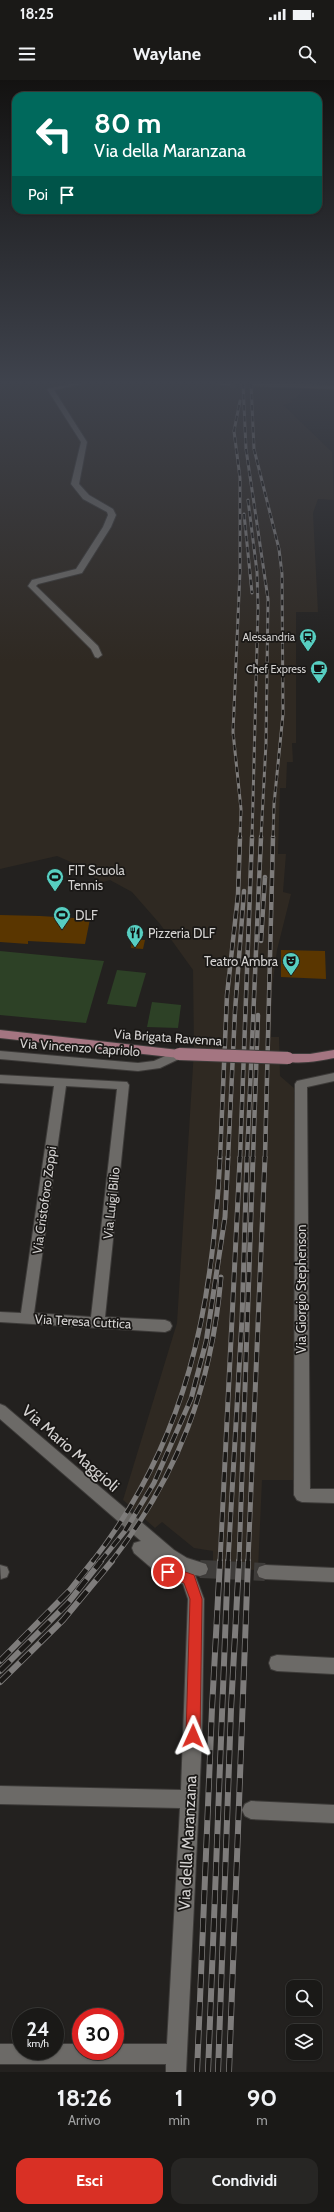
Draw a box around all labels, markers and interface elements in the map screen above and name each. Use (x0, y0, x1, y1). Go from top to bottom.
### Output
text: 18:25 (20, 5, 54, 23)
icon: menu (16, 43, 38, 65)
text: Waylane (133, 43, 201, 65)
icon: search (296, 43, 318, 65)
text: 80 m (94, 106, 161, 140)
icon: left (28, 108, 80, 160)
text: Via della Maranzana (94, 140, 246, 162)
icon: arrive (56, 184, 78, 206)
text: Poi (28, 186, 48, 204)
station icon: Alessandria (298, 627, 318, 652)
place label: Alessandria (242, 630, 296, 644)
cafe icon: Chef Express (309, 659, 329, 684)
place label: Chef Express (246, 662, 306, 676)
place label: FIT Scuola Tennis (68, 862, 125, 893)
sports icon: FIT Scuola Tennis (45, 867, 65, 892)
sports icon: DLF (52, 905, 72, 930)
place label: DLF (75, 907, 98, 923)
restaurant icon: Pizzeria DLF (125, 923, 145, 948)
place label: Pizzeria DLF (148, 925, 216, 941)
theatre icon: Teatro Ambra (281, 951, 301, 976)
place label: Teatro Ambra (204, 953, 279, 969)
street label: Via Brigata Ravenna (113, 1025, 223, 1049)
street label: Via Vincenzo Capriolo (19, 1035, 141, 1059)
street label: Via Cristoforo Zoppi (29, 1145, 59, 1255)
street label: Via Luigi Bilio (99, 1166, 123, 1240)
street label: Via Giorgio Stephenson (293, 1225, 309, 1353)
street label: Via Teresa Cuttica (34, 1310, 132, 1332)
street label: Via Mario Maggioli (18, 1401, 123, 1496)
pin (151, 1555, 185, 1589)
icon: arrive (157, 1561, 179, 1583)
position arrow (172, 1715, 214, 1757)
street label: Via della Maranzana (174, 1775, 201, 1911)
map controls (286, 1980, 322, 2060)
button: search (286, 1980, 322, 2016)
speed limit sign: 30 (72, 2008, 124, 2060)
text: 24 (27, 2017, 50, 2041)
button: layers (286, 2024, 322, 2060)
text: km/h (27, 2037, 49, 2050)
text: 18:26 (57, 2083, 112, 2112)
text: 1 (175, 2083, 184, 2112)
text: 90 (247, 2083, 277, 2112)
text: Arrivo (68, 2112, 100, 2128)
text: min (169, 2112, 190, 2128)
text: m (256, 2112, 268, 2128)
button: Esci (16, 2158, 163, 2204)
button: Condividi (171, 2158, 318, 2204)

